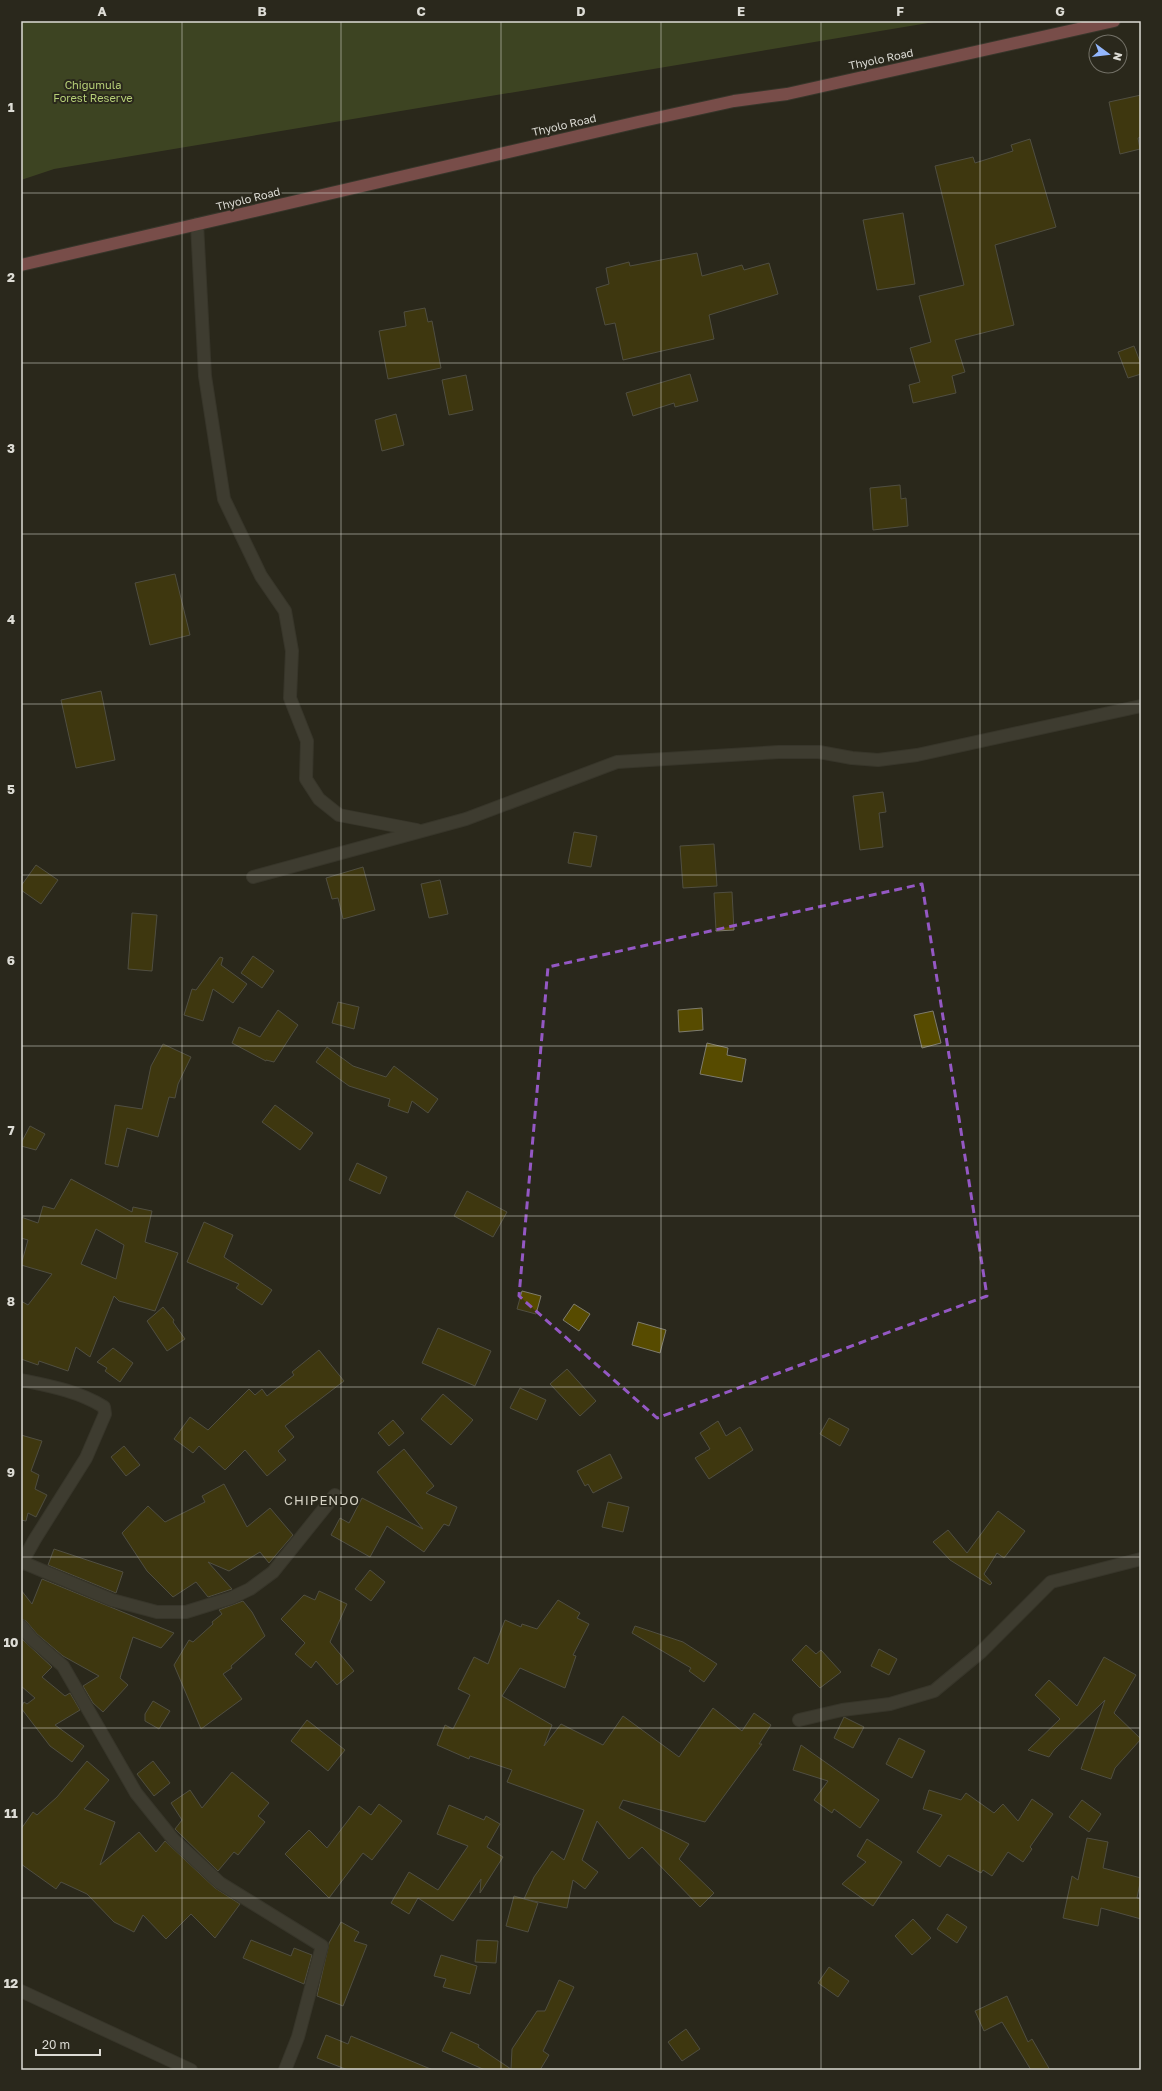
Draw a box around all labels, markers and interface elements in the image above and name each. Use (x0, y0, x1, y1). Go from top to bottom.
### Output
text: A (97, 3, 107, 19)
text: B (257, 3, 267, 19)
text: C (416, 3, 426, 19)
text: D (576, 3, 586, 19)
text: E (737, 3, 745, 19)
text: F (896, 3, 904, 19)
text: G (1055, 3, 1065, 19)
north arrow (1088, 34, 1128, 74)
street label: Thyolo Road (847, 45, 914, 72)
text: N (1111, 51, 1126, 62)
park label: Chigumula Forest Reserve (53, 78, 133, 104)
text: 1 (8, 99, 15, 115)
street label: Thyolo Road (530, 111, 597, 138)
street label: Thyolo Road (214, 184, 281, 213)
text: 2 (7, 269, 15, 285)
text: 3 (7, 440, 15, 456)
text: 4 (7, 611, 15, 627)
text: 5 (7, 781, 15, 797)
text: 6 (7, 952, 15, 968)
text: 7 (7, 1122, 15, 1138)
text: 8 (7, 1293, 15, 1309)
text: 9 (7, 1464, 15, 1480)
district label: CHIPENDO (284, 1492, 360, 1508)
text: 10 (3, 1634, 19, 1650)
text: 11 (4, 1805, 18, 1821)
text: 12 (4, 1975, 18, 1991)
scale bar (36, 2031, 100, 2057)
text: 20 m (42, 2037, 70, 2052)

